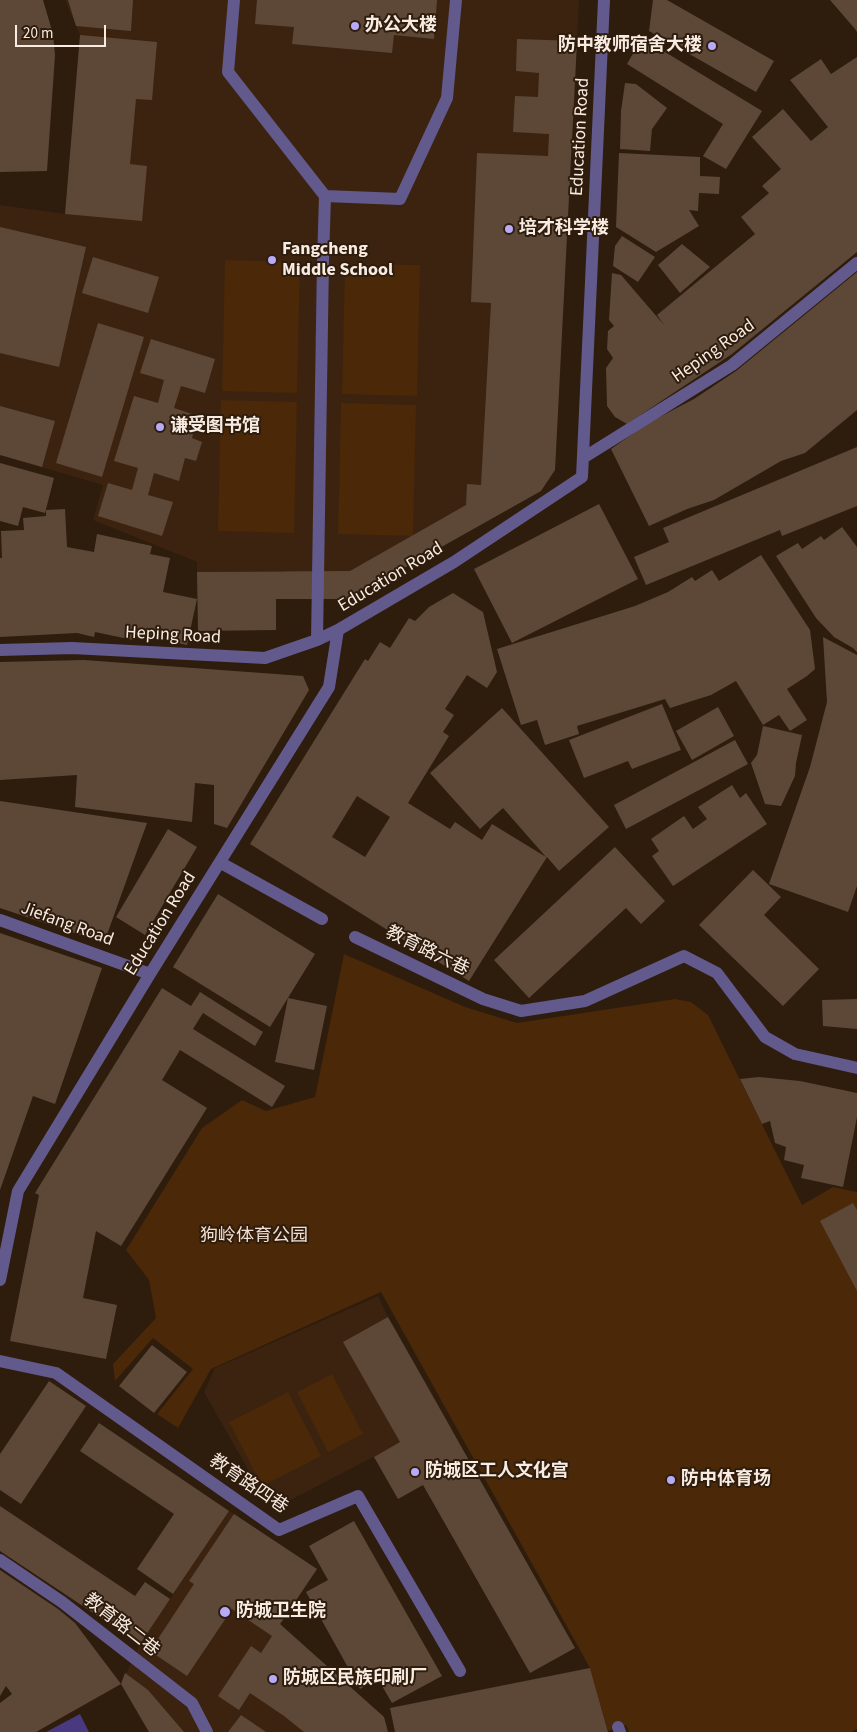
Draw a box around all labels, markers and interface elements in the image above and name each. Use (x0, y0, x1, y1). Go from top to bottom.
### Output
scale bar (18, 15, 109, 47)
place label: 办公大楼 (365, 15, 437, 37)
marker: 办公大楼 (349, 20, 361, 32)
text: 20 m (23, 23, 53, 44)
place label: 防中教师宿舍大楼 (558, 35, 702, 57)
marker: 防中教师宿舍大楼 (706, 40, 718, 52)
street label: Education Road (567, 77, 595, 197)
place label: 培才科学楼 (519, 218, 609, 240)
marker: 培才科学楼 (503, 223, 515, 235)
place label: Fangcheng Middle School (282, 239, 393, 282)
marker: Fangcheng Middle School (266, 254, 278, 266)
street label: Heping Road (668, 316, 760, 388)
place label: 谦受图书馆 (170, 416, 260, 438)
marker: 谦受图书馆 (154, 421, 166, 433)
street label: Education Road (335, 538, 447, 618)
street label: Heping Road (124, 623, 222, 649)
street label: Education Road (120, 868, 202, 980)
street label: Jiefang Road (18, 898, 116, 952)
street label: 教育路六巷 (382, 923, 472, 981)
park label: 狗岭体育公园 (200, 1226, 308, 1248)
street label: 教育路四巷 (205, 1451, 291, 1519)
place label: 防城区工人文化宫 (425, 1461, 569, 1483)
marker: 防城区工人文化宫 (409, 1466, 421, 1478)
place label: 防中体育场 (681, 1469, 771, 1491)
marker: 防中体育场 (665, 1474, 677, 1486)
street label: 教育路二巷 (79, 1590, 163, 1662)
place label: 防城卫生院 (236, 1601, 326, 1623)
marker: 防城卫生院 (218, 1605, 232, 1619)
place label: 防城区民族印刷厂 (283, 1668, 427, 1690)
marker: 防城区民族印刷厂 (267, 1673, 279, 1685)

